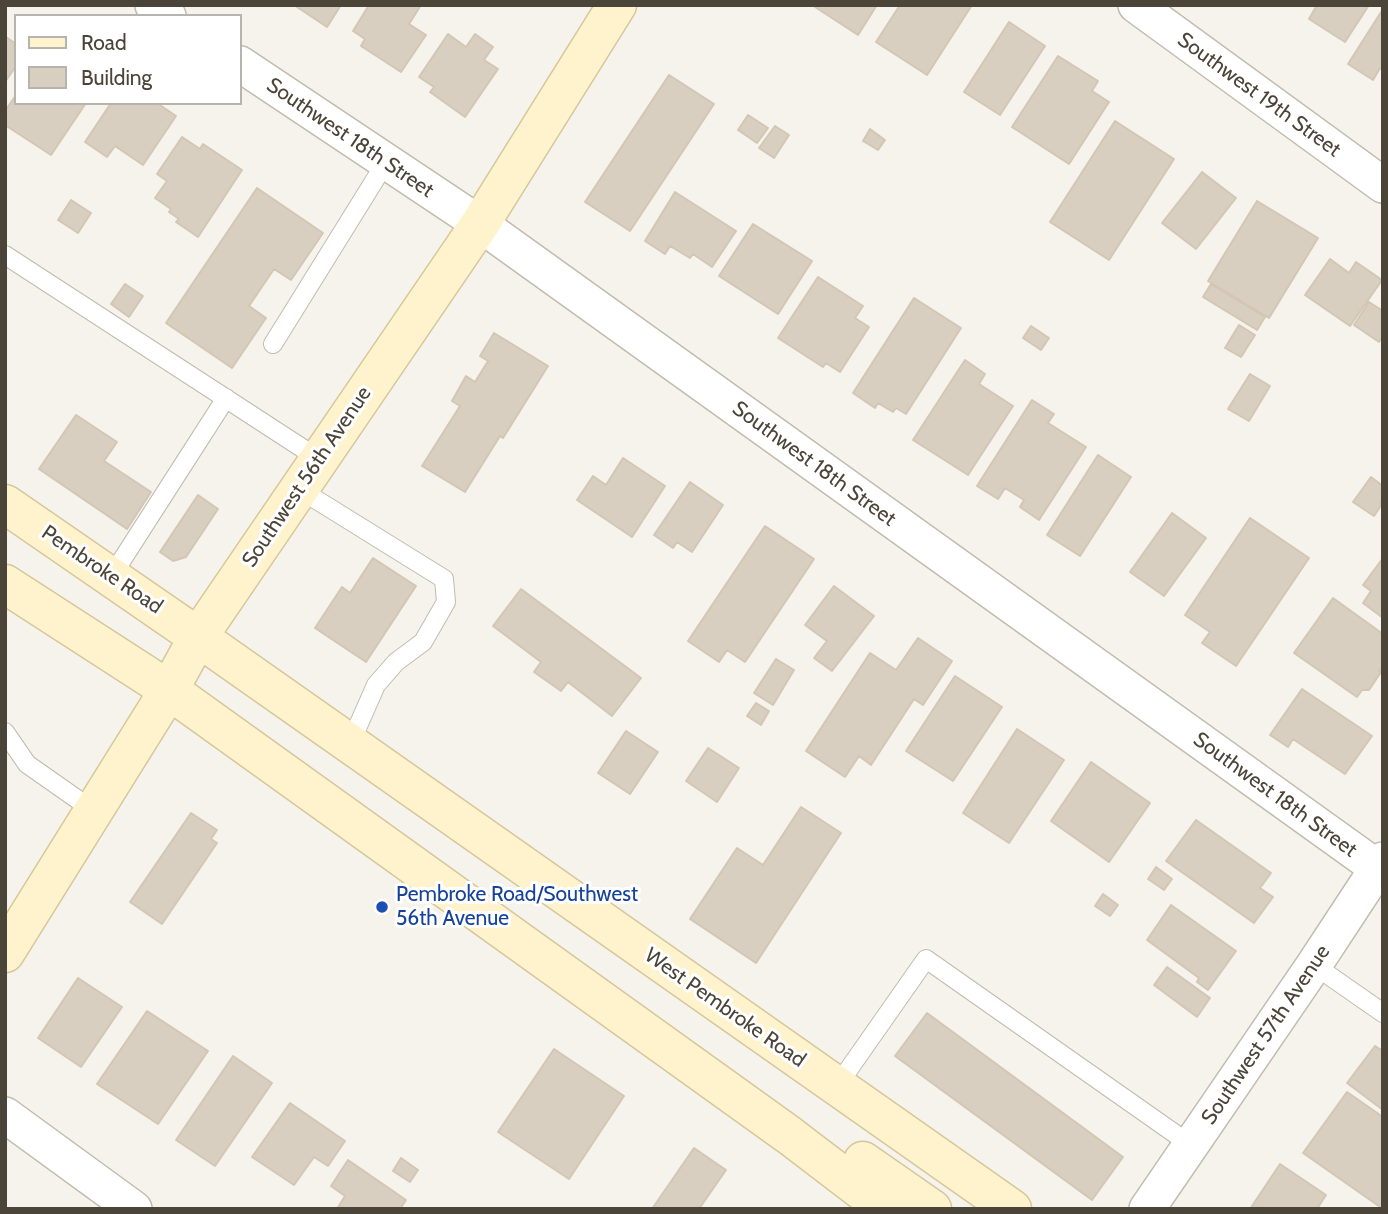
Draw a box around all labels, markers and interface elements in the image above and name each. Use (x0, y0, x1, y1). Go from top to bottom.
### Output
legend (14, 14, 242, 105)
street label: Southwest 19th Street (1173, 27, 1345, 163)
text: Road (81, 30, 127, 55)
text: Building (81, 65, 152, 90)
street label: Southwest 18th Street (262, 73, 438, 203)
street label: Southwest 56th Avenue (237, 382, 377, 572)
street label: Southwest 18th Street (727, 396, 901, 532)
street label: Pembroke Road (37, 520, 167, 620)
street label: Southwest 18th Street (1188, 727, 1362, 863)
place label: Pembroke Road/Southwest 56th Avenue (396, 882, 638, 932)
marker: Pembroke Road/Southwest 56th Avenue (374, 899, 390, 915)
street label: Southwest 57th Avenue (1197, 940, 1335, 1130)
street label: West Pembroke Road (640, 943, 810, 1073)

